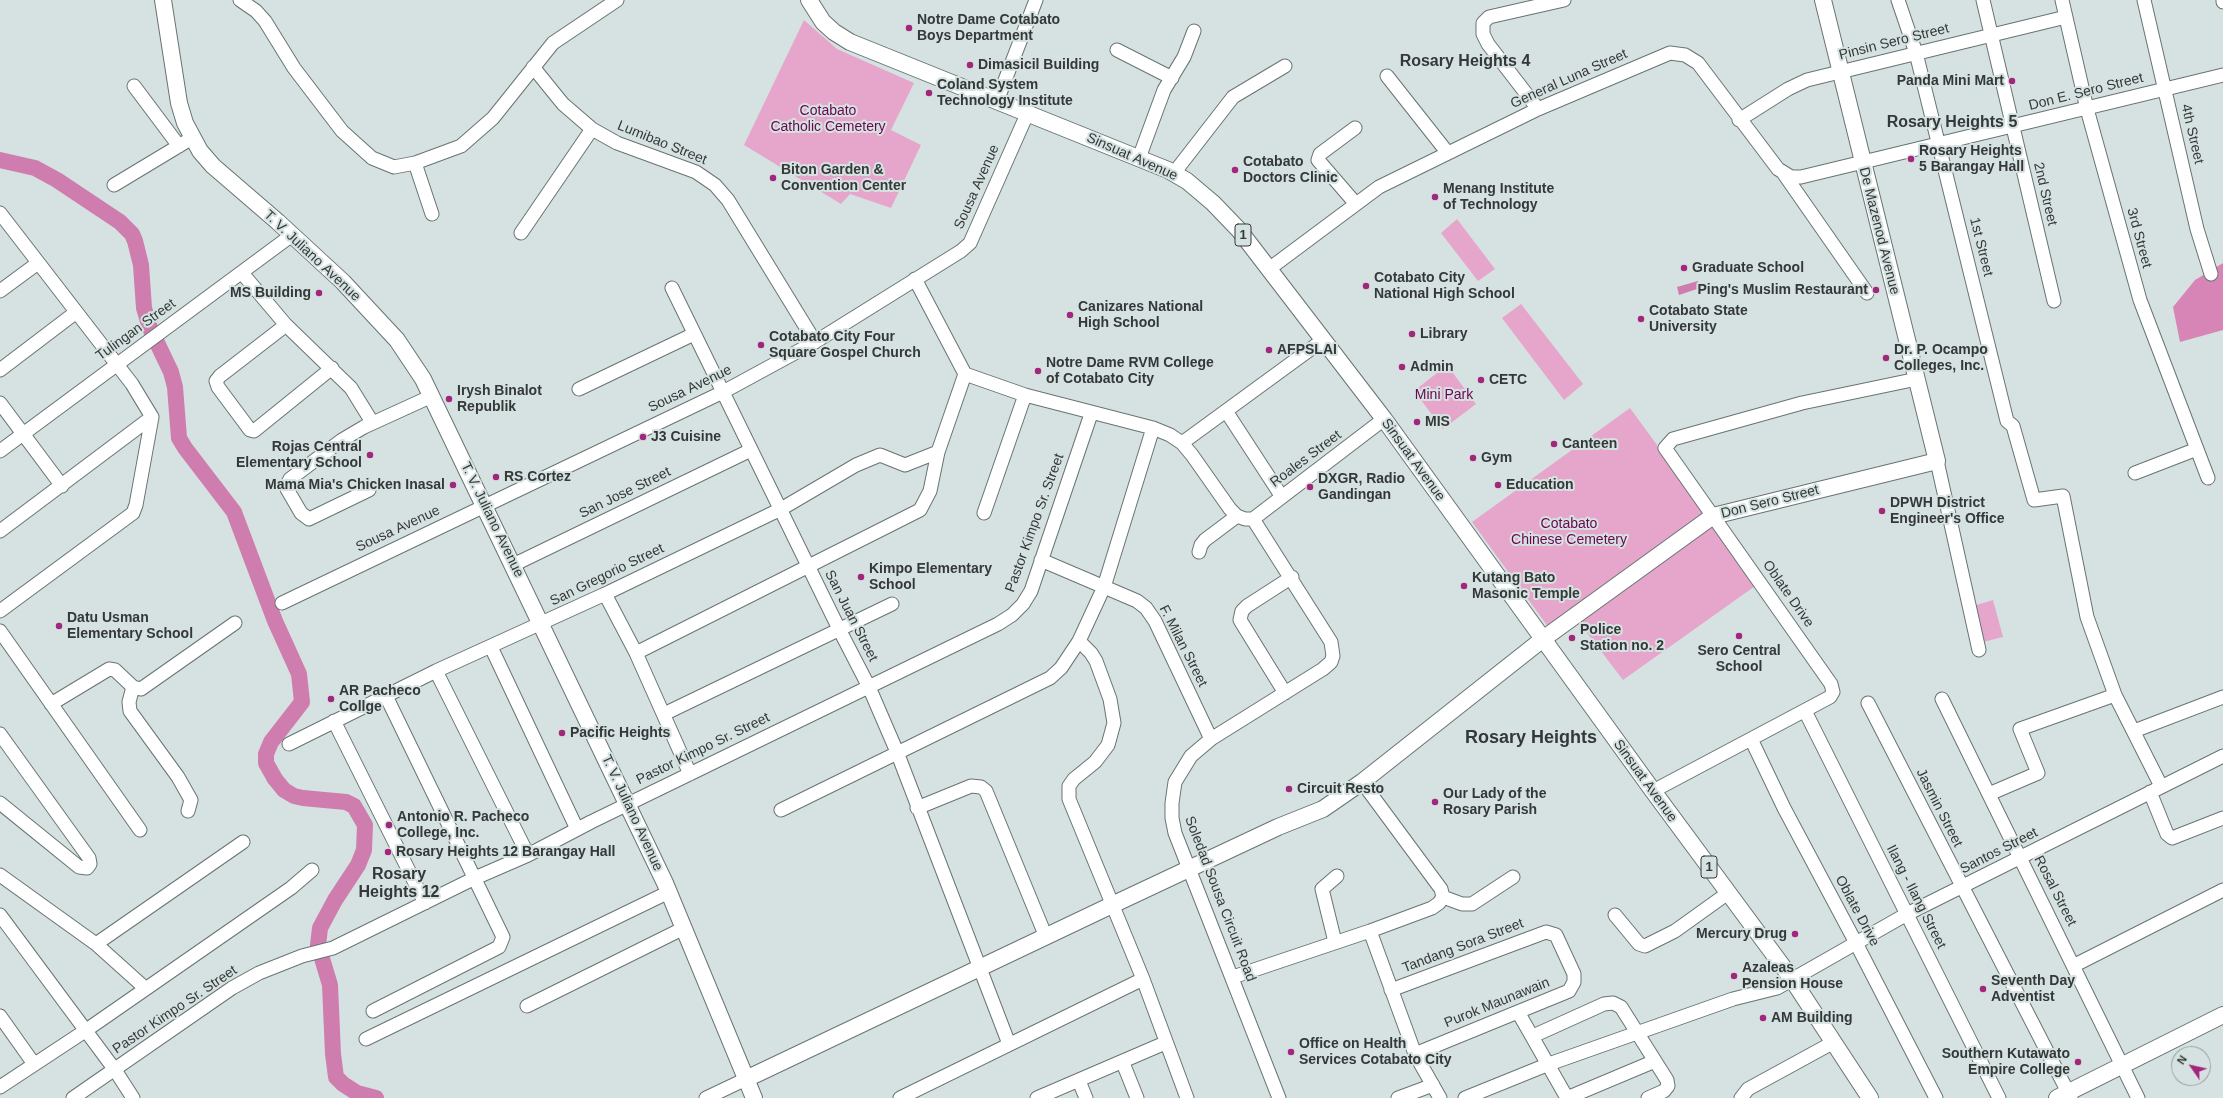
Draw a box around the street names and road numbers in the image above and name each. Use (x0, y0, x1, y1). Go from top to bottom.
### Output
street label: Pinsin Sero Street (1837, 20, 1951, 64)
street label: General Luna Street (1508, 46, 1630, 112)
street label: Don E. Sero Street (2027, 70, 2145, 114)
street label: 4th Street (2177, 103, 2207, 165)
street label: Lumibao Street (615, 117, 709, 169)
street label: Sinsuat Avenue (1084, 129, 1180, 185)
street label: Sousa Avenue (951, 142, 1003, 232)
street label: 2nd Street (2030, 161, 2060, 227)
street label: De Mazenod Avenue (1855, 166, 1903, 296)
street label: 3rd Street (2123, 206, 2155, 270)
street label: T. V. Juliano Avenue (260, 207, 364, 305)
street label: 1st Street (1966, 216, 1996, 278)
road number: 1 (1235, 224, 1251, 246)
street label: Tulingan Street (93, 295, 179, 365)
street label: Sousa Avenue (646, 362, 734, 416)
street label: Sinsuat Avenue (1377, 415, 1449, 505)
street label: Roales Street (1267, 427, 1345, 491)
street label: Pastor Kimpo Sr. Street (1002, 451, 1068, 595)
street label: T. V. Juliano Avenue (457, 460, 527, 580)
street label: San Jose Street (577, 464, 673, 522)
street label: Don Sero Street (1719, 482, 1821, 522)
street label: Sousa Avenue (353, 502, 443, 556)
street label: San Gregorio Street (547, 540, 667, 610)
street label: Oblate Drive (1759, 557, 1817, 631)
street label: San Juan Street (821, 567, 881, 665)
street label: F. Milan Street (1155, 602, 1211, 690)
street label: Pastor Kimpo Sr. Street (634, 709, 772, 789)
street label: Sinsuat Avenue (1609, 736, 1681, 826)
street label: T. V. Juliano Avenue (598, 752, 666, 874)
street label: Jasmin Street (1912, 766, 1966, 850)
street label: Soledad Sousa Circuit Road (1181, 814, 1259, 984)
street label: Santos Street (1957, 824, 2041, 878)
street label: Ilang - Ilang Street (1883, 842, 1949, 952)
street label: Rosal Street (2030, 853, 2080, 929)
road number: 1 (1701, 856, 1717, 878)
street label: Oblate Drive (1831, 873, 1883, 949)
street label: Tandang Sora Street (1400, 915, 1526, 977)
street label: Pastor Kimpo Sr. Street (110, 962, 240, 1058)
street label: Purok Maunawain (1442, 974, 1552, 1032)

